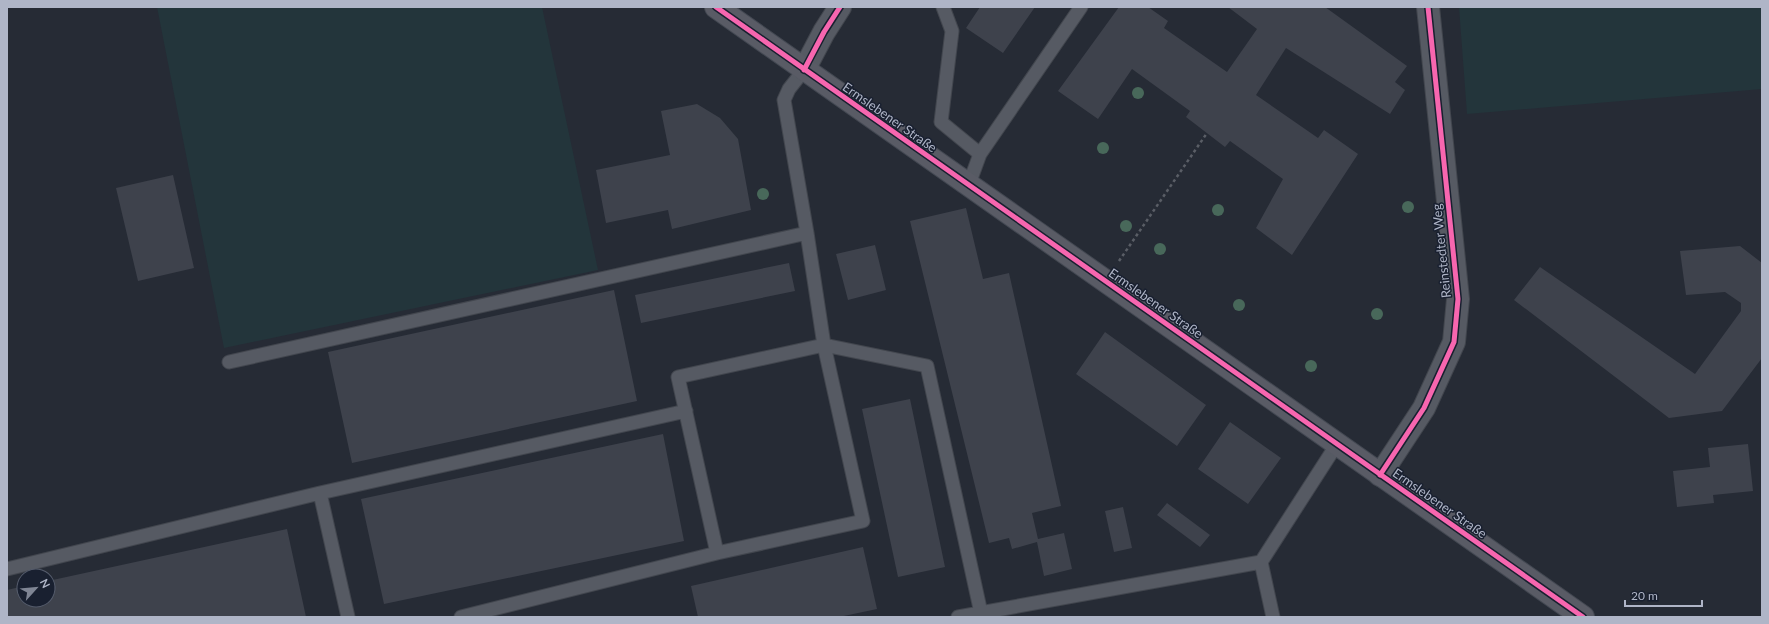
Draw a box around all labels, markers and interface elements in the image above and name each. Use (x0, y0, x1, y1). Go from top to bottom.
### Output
street label: Ermslebener Straße (840, 79, 940, 156)
street label: Reinstedter Weg (1428, 203, 1454, 299)
street label: Ermslebener Straße (1106, 265, 1206, 342)
street label: Ermslebener Straße (1390, 465, 1490, 542)
north arrow (16, 568, 56, 608)
text: N (38, 577, 53, 590)
scale bar (1625, 582, 1702, 608)
text: 20 m (1631, 588, 1658, 603)

